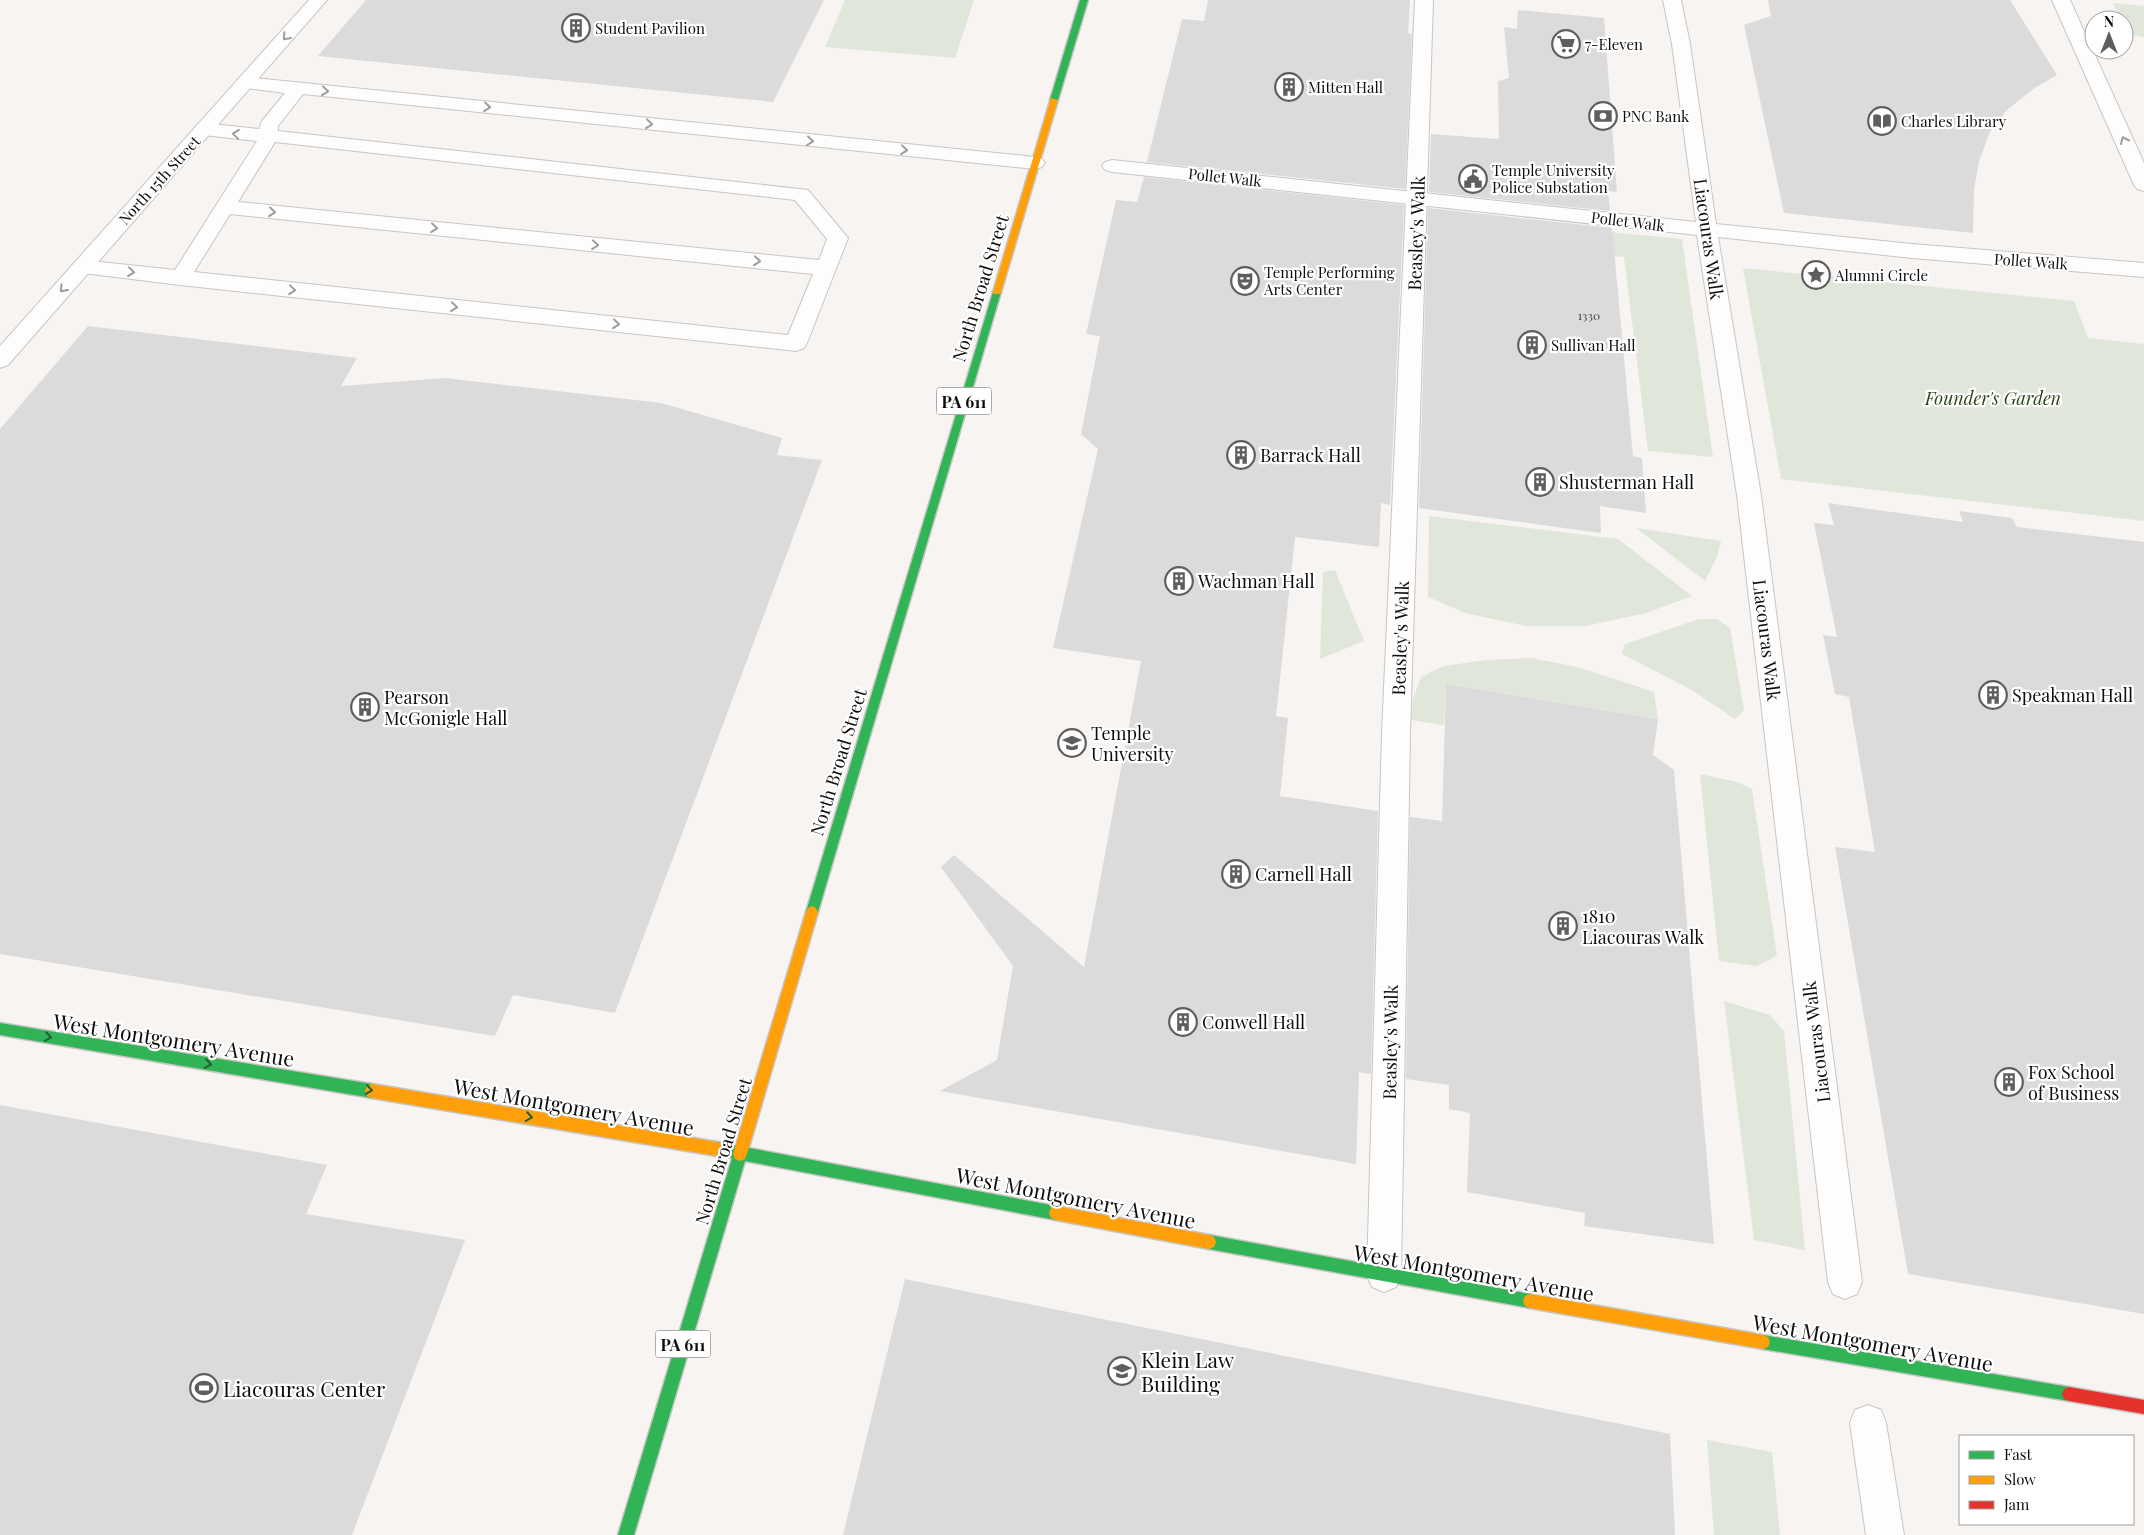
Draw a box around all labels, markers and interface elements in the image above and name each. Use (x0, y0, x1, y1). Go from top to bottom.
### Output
north arrow (2084, 10, 2134, 60)
text: N (2104, 12, 2114, 31)
building icon: Student Pavilion (561, 13, 591, 43)
place label: Student Pavilion (595, 18, 705, 38)
supermarket icon: 7-Eleven (1551, 29, 1581, 59)
one-way arrow (283, 31, 292, 40)
place label: 7-Eleven (1585, 34, 1643, 54)
building icon: Mitten Hall (1274, 72, 1304, 102)
place label: Mitten Hall (1308, 77, 1383, 97)
one-way arrow (322, 85, 330, 96)
bank icon: PNC Bank (1588, 101, 1618, 131)
one-way arrow (483, 102, 491, 113)
place label: PNC Bank (1622, 106, 1690, 126)
library icon: Charles Library (1867, 106, 1897, 136)
place label: Charles Library (1901, 111, 2007, 131)
one-way arrow (645, 118, 653, 129)
one-way arrow (232, 129, 240, 140)
street label: North 15th Street (114, 131, 205, 229)
one-way arrow (807, 135, 815, 146)
one-way arrow (2120, 136, 2131, 145)
one-way arrow (900, 145, 908, 156)
place label: Temple University Police Substation (1492, 160, 1615, 197)
street label: Pollet Walk (1187, 163, 1263, 191)
public building icon: Temple University Police Substation (1458, 164, 1488, 194)
street label: Beasley's Walk (1402, 175, 1430, 291)
street label: Liacouras Walk (1689, 177, 1729, 301)
one-way arrow (268, 206, 276, 217)
street label: Pollet Walk (1590, 207, 1667, 236)
street label: North Broad Street (946, 211, 1014, 364)
one-way arrow (430, 222, 438, 233)
one-way arrow (592, 239, 600, 250)
street label: Pollet Walk (1993, 248, 2069, 274)
one-way arrow (753, 255, 761, 266)
place icon: Alumni Circle (1801, 260, 1831, 290)
place label: Temple Performing Arts Center (1263, 262, 1395, 299)
place label: Alumni Circle (1834, 265, 1928, 285)
one-way arrow (127, 266, 135, 277)
theatre icon: Temple Performing Arts Center (1230, 266, 1260, 296)
one-way arrow (59, 284, 68, 293)
one-way arrow (289, 284, 297, 295)
one-way arrow (450, 301, 458, 312)
house number: 1330 (1578, 307, 1600, 323)
one-way arrow (612, 318, 620, 329)
building icon: Sullivan Hall (1517, 330, 1547, 360)
place label: Sullivan Hall (1551, 335, 1636, 355)
park label: Founder's Garden (1924, 386, 2061, 410)
road number: PA 611 (936, 388, 992, 414)
building icon: Barrack Hall (1226, 440, 1256, 470)
place label: Barrack Hall (1260, 443, 1361, 467)
building icon: Shusterman Hall (1525, 467, 1555, 497)
place label: Shusterman Hall (1559, 470, 1694, 494)
building icon: Wachman Hall (1164, 566, 1194, 596)
place label: Wachman Hall (1197, 569, 1315, 593)
street label: Liacouras Walk (1748, 578, 1786, 702)
street label: Beasley's Walk (1386, 580, 1414, 696)
building icon: Speakman Hall (1978, 680, 2008, 710)
place label: Speakman Hall (2012, 683, 2133, 707)
place label: Pearson McGonigle Hall (384, 685, 508, 730)
street label: North Broad Street (804, 685, 872, 838)
building icon: Pearson McGonigle Hall (350, 692, 380, 722)
place label: Temple University (1091, 721, 1174, 766)
school or university icon: Temple University (1057, 728, 1087, 758)
building icon: Carnell Hall (1221, 859, 1251, 889)
place label: Carnell Hall (1255, 862, 1352, 886)
place label: 1810 Liacouras Walk (1582, 904, 1704, 949)
building icon: 1810 Liacouras Walk (1548, 911, 1578, 941)
street label: Liacouras Walk (1797, 980, 1835, 1104)
street label: Beasley's Walk (1377, 984, 1403, 1100)
street label: West Montgomery Avenue (50, 1006, 297, 1072)
building icon: Conwell Hall (1168, 1007, 1198, 1037)
place label: Conwell Hall (1202, 1010, 1305, 1034)
one-way arrow (44, 1032, 52, 1042)
one-way arrow (204, 1058, 213, 1068)
place label: Fox School of Business (2028, 1060, 2119, 1105)
building icon: Fox School of Business (1994, 1067, 2024, 1097)
street label: West Montgomery Avenue (451, 1071, 696, 1141)
street label: North Broad Street (689, 1074, 757, 1227)
one-way arrow (364, 1085, 373, 1095)
one-way arrow (525, 1111, 533, 1121)
street label: West Montgomery Avenue (953, 1160, 1198, 1234)
street label: West Montgomery Avenue (1351, 1237, 1596, 1307)
street label: West Montgomery Avenue (1750, 1307, 1995, 1377)
road number: PA 611 (656, 1330, 710, 1358)
place label: Klein Law Building (1141, 1345, 1235, 1397)
school or university icon: Klein Law Building (1107, 1356, 1137, 1386)
sports icon: Liacouras Center (189, 1373, 219, 1403)
place label: Liacouras Center (223, 1374, 386, 1402)
legend (1959, 1435, 2134, 1525)
text: Fast (2004, 1444, 2033, 1464)
text: Slow (2004, 1469, 2036, 1489)
text: Jam (2003, 1494, 2030, 1514)

